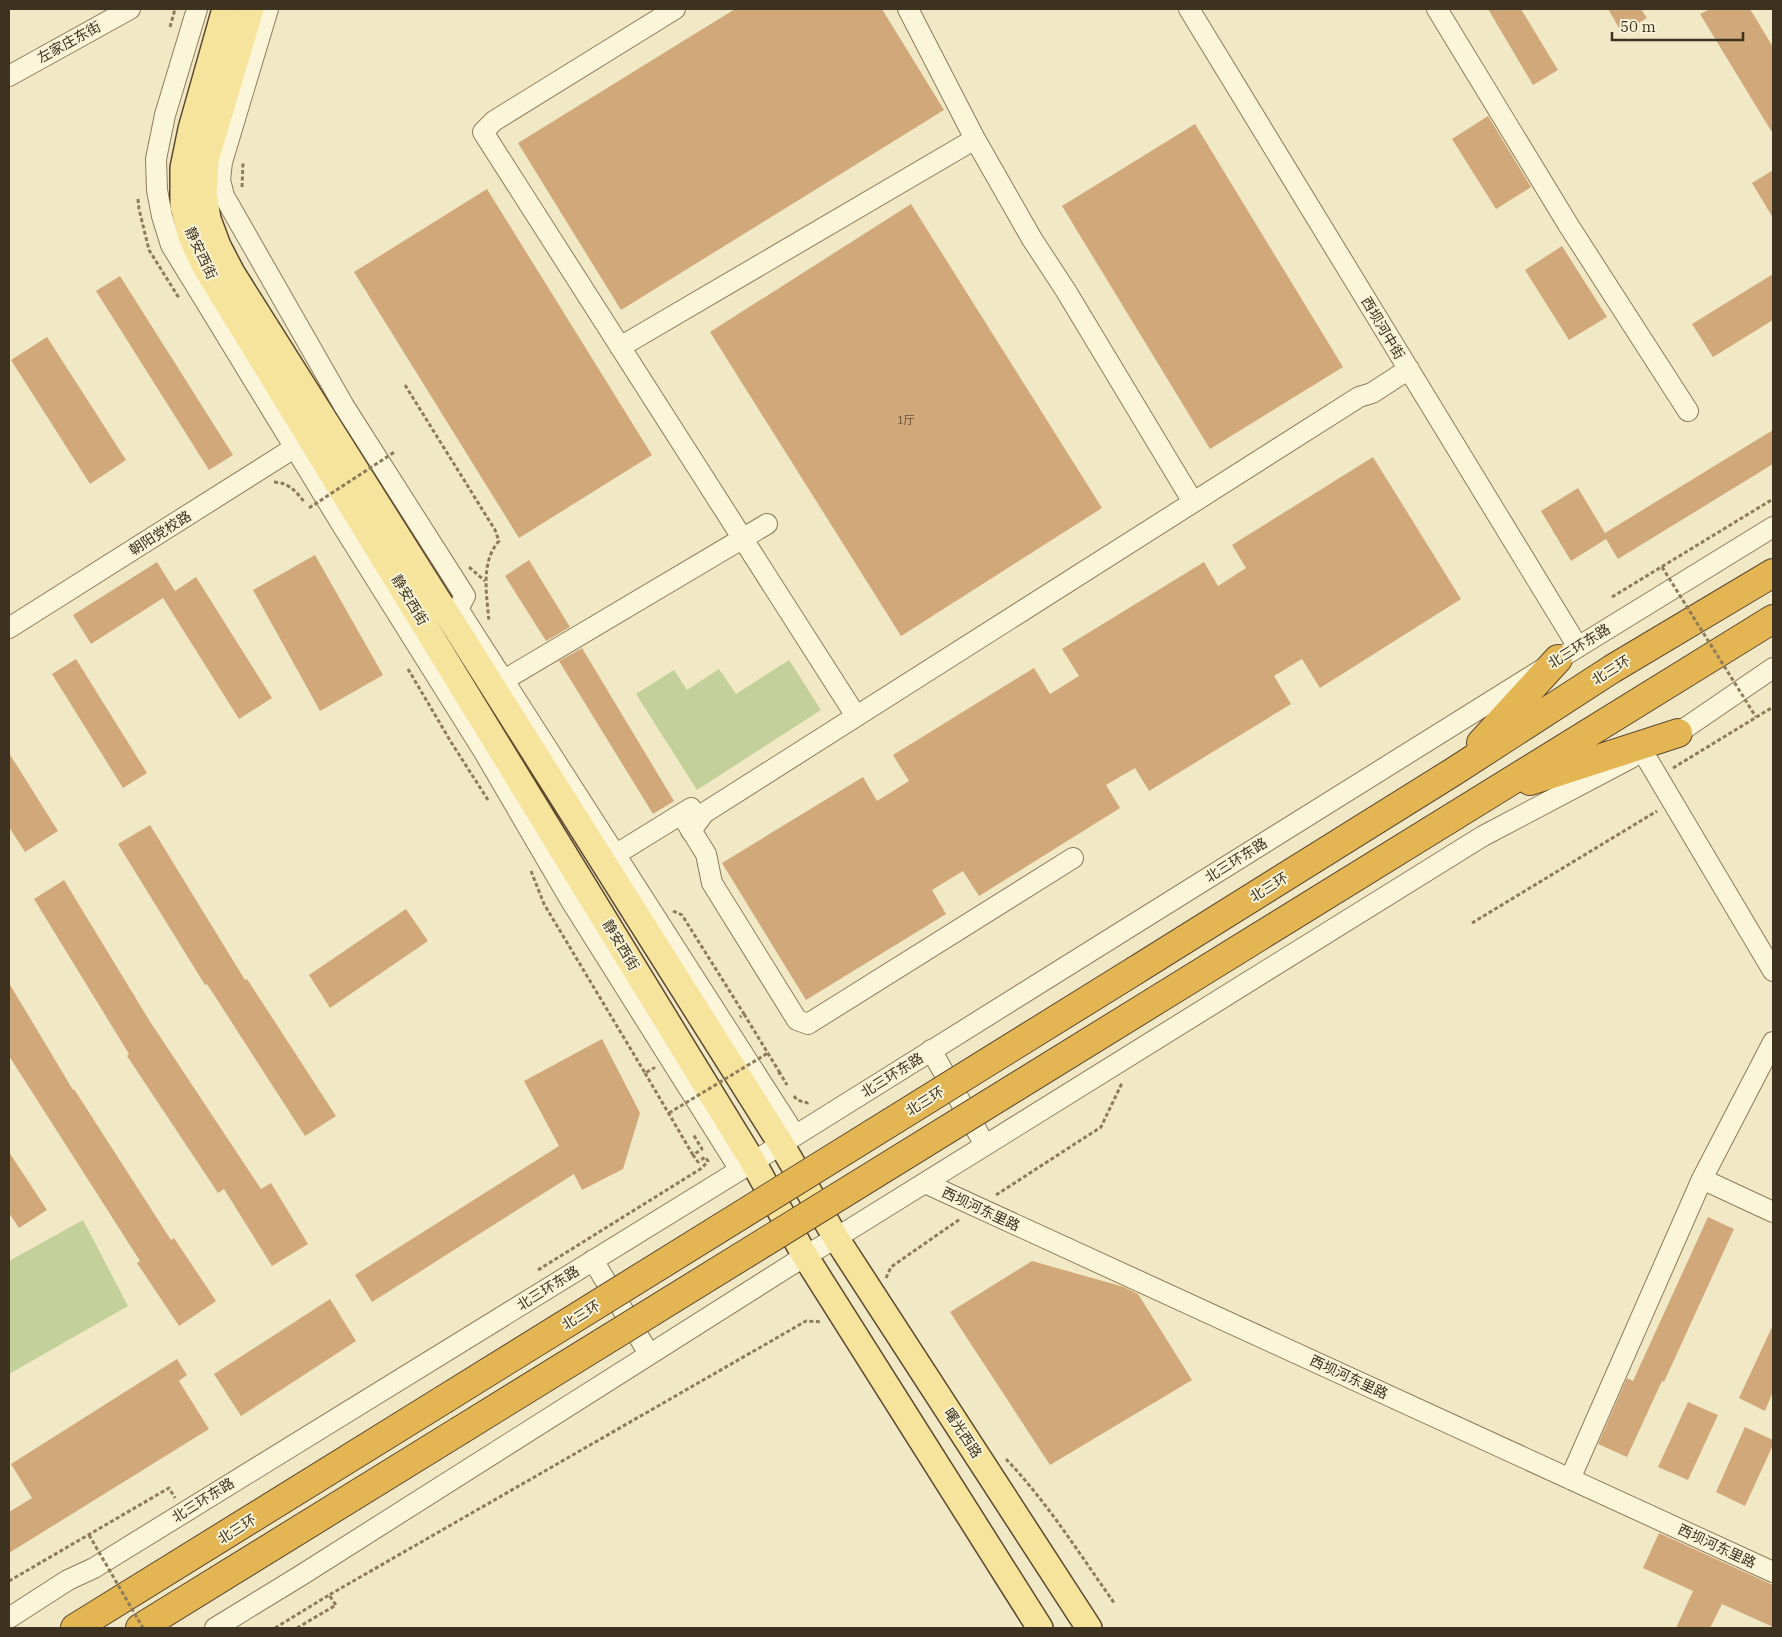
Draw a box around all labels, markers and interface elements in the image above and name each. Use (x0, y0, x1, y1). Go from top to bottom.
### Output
scale bar (1612, 10, 1743, 42)
street label: 左家庄东街 (34, 17, 104, 67)
text: 50 m (1620, 17, 1656, 36)
street label: 静安西街 (181, 224, 221, 282)
street label: 西坝河中街 (1357, 293, 1409, 363)
house number: 1厅 (897, 413, 915, 427)
street label: 朝阳党校路 (126, 507, 194, 559)
street label: 静安西街 (388, 571, 432, 629)
street label: 北三环东路 (1545, 620, 1613, 672)
street label: 北三环 (1589, 652, 1633, 688)
street label: 北三环东路 (1202, 834, 1270, 886)
street label: 北三环 (1247, 869, 1291, 905)
street label: 静安西街 (599, 916, 643, 974)
street label: 北三环东路 (858, 1049, 926, 1101)
street label: 北三环 (903, 1083, 947, 1119)
street label: 西坝河东里路 (939, 1183, 1023, 1235)
street label: 北三环东路 (514, 1262, 582, 1314)
street label: 北三环 (559, 1297, 603, 1333)
street label: 西坝河东里路 (1307, 1351, 1391, 1403)
street label: 曙光西路 (940, 1405, 986, 1461)
street label: 北三环东路 (169, 1474, 237, 1526)
street label: 北三环 (214, 1510, 260, 1548)
street label: 西坝河东里路 (1675, 1520, 1759, 1572)

